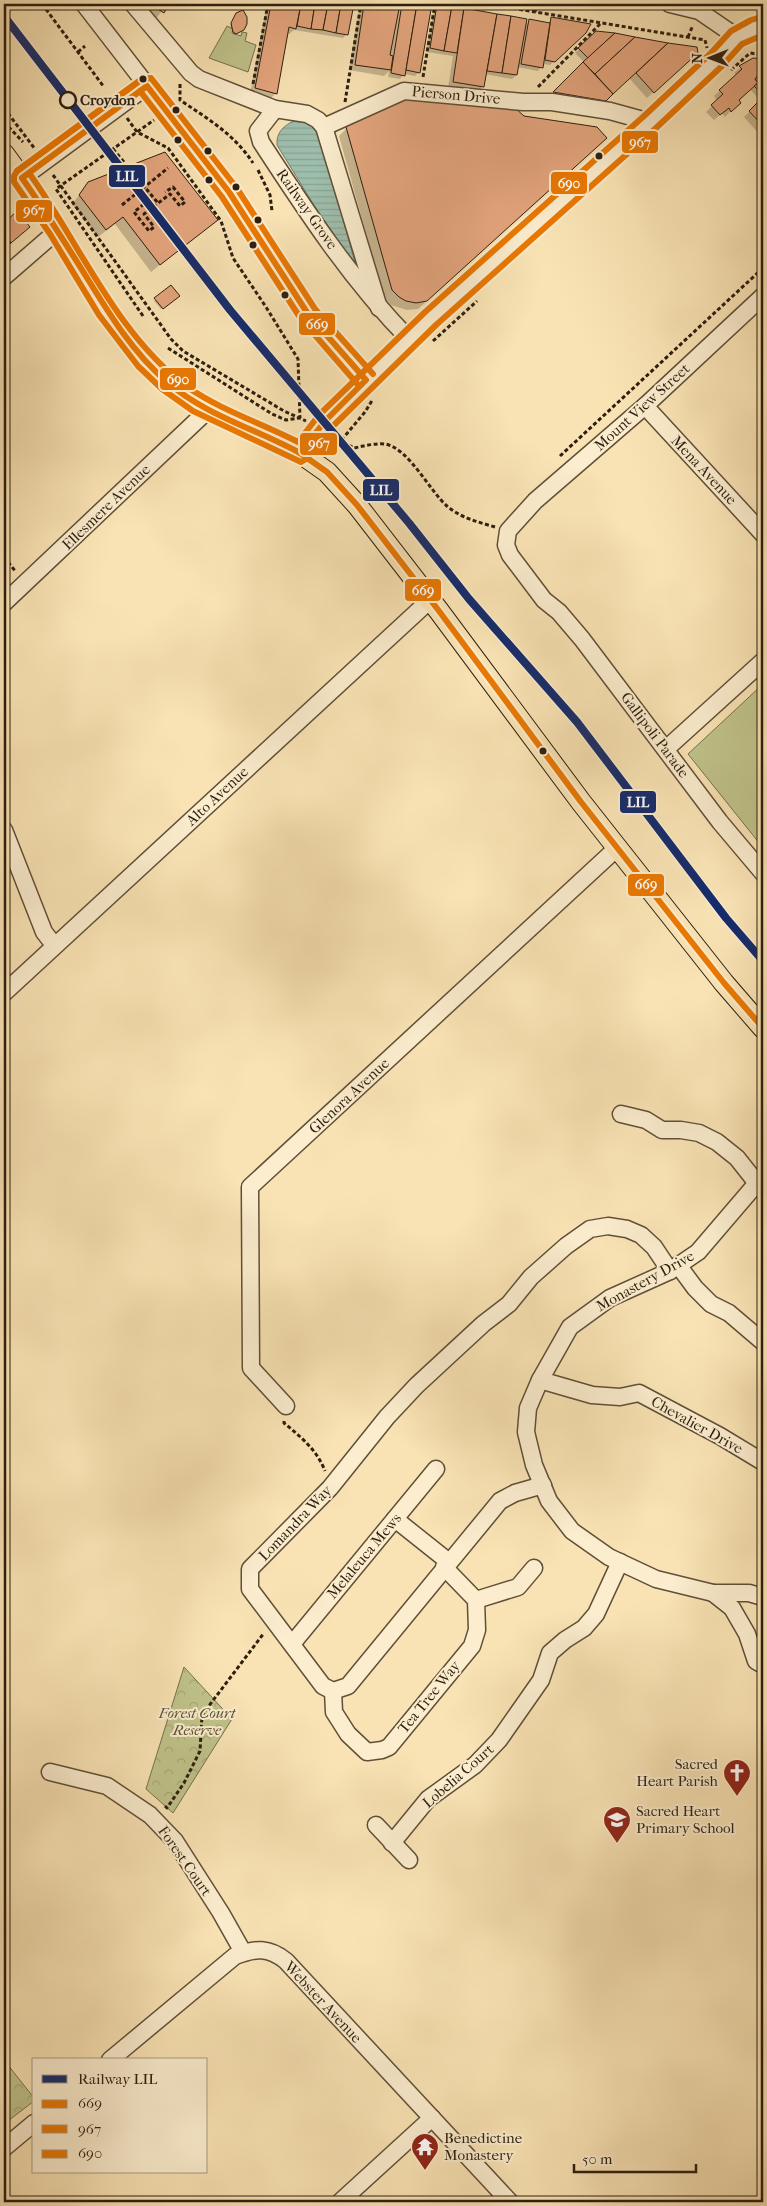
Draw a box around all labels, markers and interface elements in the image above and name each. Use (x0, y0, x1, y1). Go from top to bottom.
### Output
north arrow (684, 32, 734, 82)
text: N (689, 52, 706, 64)
unlabelled marker (138, 74, 148, 84)
street label: Pierson Drive (411, 82, 502, 108)
marker: Croydon (59, 91, 77, 109)
place label: Croydon (80, 91, 136, 109)
unlabelled marker (171, 105, 181, 115)
line badge: 967 (621, 130, 659, 154)
text: 967 (628, 134, 651, 151)
unlabelled marker (173, 135, 183, 145)
unlabelled marker (203, 146, 213, 156)
unlabelled marker (594, 151, 604, 161)
line badge: LIL (108, 164, 146, 188)
street label: Railway Grove (273, 165, 342, 253)
text: LIL (116, 168, 139, 185)
line badge: 690 (550, 171, 588, 195)
unlabelled marker (204, 175, 214, 185)
text: 690 (558, 175, 581, 192)
unlabelled marker (231, 182, 241, 192)
line badge: 967 (15, 199, 53, 223)
text: 967 (22, 202, 45, 219)
unlabelled marker (253, 215, 263, 225)
unlabelled marker (248, 240, 258, 250)
unlabelled marker (280, 290, 290, 300)
line badge: 669 (298, 312, 336, 336)
text: 669 (306, 316, 328, 333)
street label: Mount View Street (591, 359, 694, 455)
line badge: 690 (159, 367, 197, 391)
text: 690 (167, 371, 190, 388)
line badge: 967 (299, 432, 338, 456)
street label: Mena Avenue (667, 432, 741, 509)
text: 967 (307, 435, 330, 452)
street label: Ellesmere Avenue (58, 460, 154, 554)
line badge: LIL (362, 478, 400, 502)
text: LIL (370, 482, 393, 499)
line badge: 669 (404, 578, 442, 602)
text: 669 (412, 582, 434, 599)
street label: Gallipoli Parade (617, 689, 693, 782)
unlabelled marker (538, 746, 548, 756)
street label: Alto Avenue (181, 762, 252, 830)
line badge: LIL (619, 790, 657, 814)
text: LIL (627, 794, 650, 811)
line badge: 669 (627, 873, 665, 897)
text: 669 (635, 876, 657, 893)
street label: Glenora Avenue (305, 1054, 393, 1138)
street label: Monastery Drive (593, 1246, 698, 1315)
street label: Chevalier Drive (648, 1392, 747, 1458)
street label: Lomandra Way (255, 1481, 336, 1564)
street label: Melaleuca Mews (323, 1509, 405, 1602)
street label: Tea Tree Way (394, 1656, 464, 1737)
park label: Forest Court Reserve (158, 1704, 237, 1739)
street label: Lobelia Court (419, 1740, 498, 1812)
place label: Sacred Heart Parish (636, 1755, 719, 1790)
church icon: Sacred Heart Parish (722, 1758, 752, 1797)
place label: Sacred Heart Primary School (636, 1802, 735, 1837)
school or university icon: Sacred Heart Primary School (602, 1805, 632, 1844)
street label: Forest Court (154, 1823, 216, 1900)
street label: Webster Avenue (280, 1957, 366, 2047)
legend (32, 2058, 208, 2174)
text: Railway LIL (78, 2070, 157, 2088)
text: 669 (78, 2094, 102, 2112)
text: 967 (78, 2120, 101, 2138)
place label: Benedictine Monastery (444, 2129, 523, 2164)
temple icon: Benedictine Monastery (410, 2132, 440, 2171)
scale bar (574, 2141, 697, 2173)
text: 690 (78, 2144, 102, 2162)
text: 50 m (582, 2150, 613, 2168)

